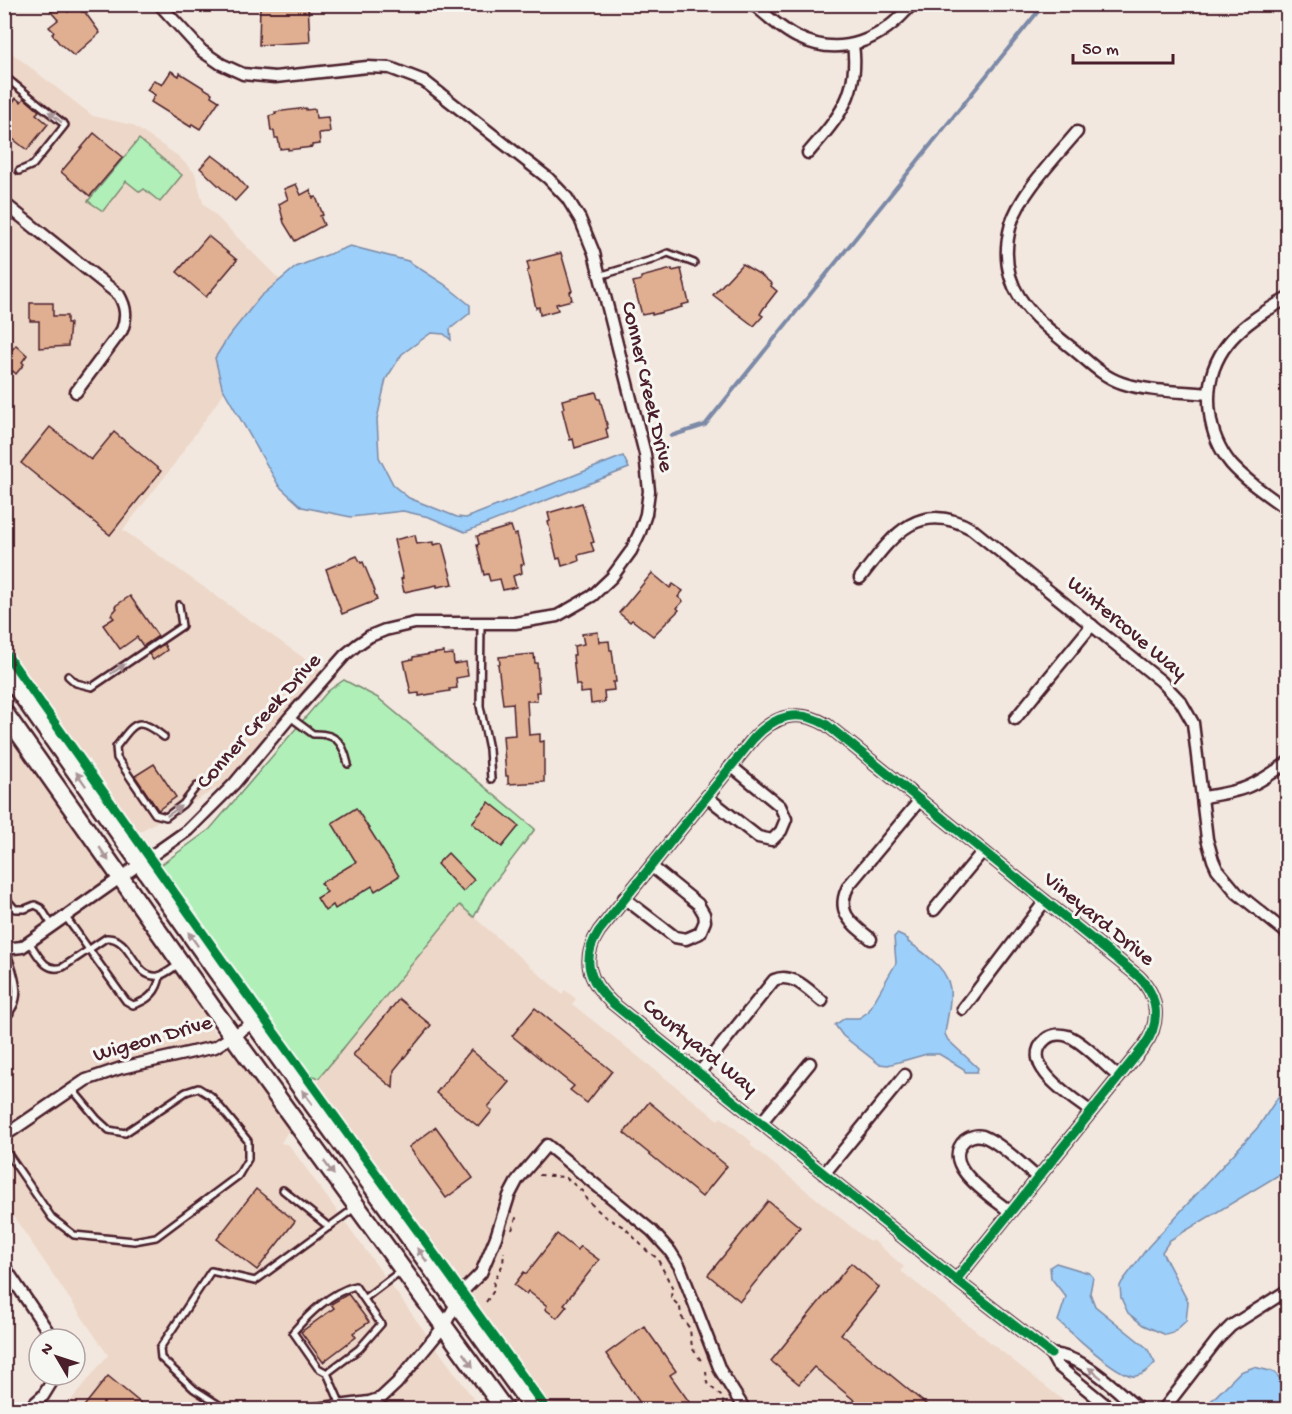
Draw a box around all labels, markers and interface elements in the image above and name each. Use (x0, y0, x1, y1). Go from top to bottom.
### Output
scale bar (1073, 27, 1174, 65)
text: 50 m (1082, 40, 1119, 61)
one-way arrow (47, 110, 63, 123)
street label: Conner Creek Drive (614, 299, 678, 475)
street label: Wintercove Way (1061, 571, 1192, 687)
street label: Conner Creek Drive (192, 648, 328, 795)
one-way arrow (110, 663, 126, 675)
one-way arrow (75, 772, 87, 788)
one-way arrow (167, 805, 182, 817)
one-way arrow (98, 845, 110, 861)
street label: Vineyard Drive (1036, 867, 1159, 973)
one-way arrow (187, 931, 199, 947)
street label: Courtyard Way (636, 993, 762, 1103)
street label: Wigeon Drive (91, 1010, 216, 1069)
one-way arrow (302, 1090, 314, 1105)
one-way arrow (323, 1160, 335, 1176)
one-way arrow (416, 1247, 428, 1263)
north arrow (27, 1327, 87, 1387)
text: N (37, 1339, 59, 1360)
one-way arrow (462, 1352, 474, 1367)
one-way arrow (1087, 1367, 1102, 1379)

